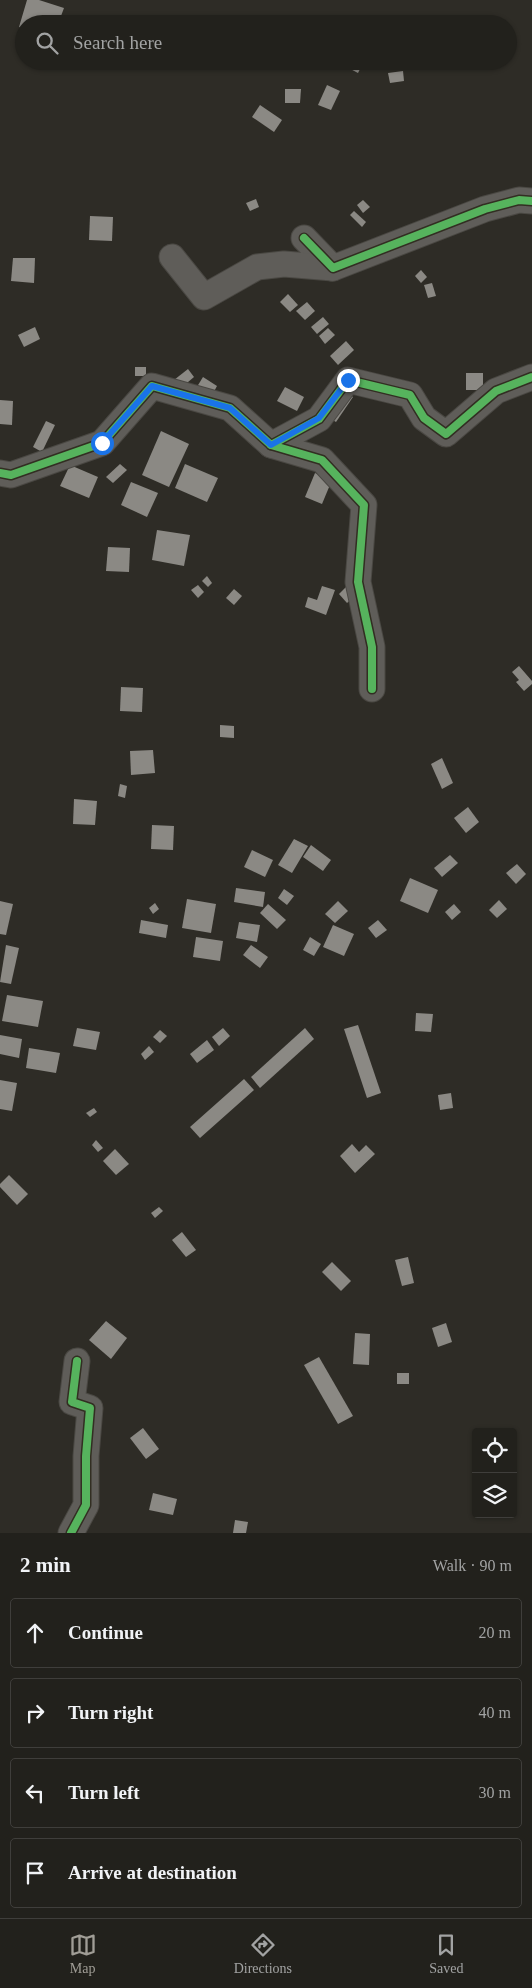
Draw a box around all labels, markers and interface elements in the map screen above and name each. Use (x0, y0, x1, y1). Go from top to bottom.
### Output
search box (15, 15, 517, 70)
icon: search (33, 29, 61, 57)
text: Search here (73, 32, 162, 53)
route end (337, 369, 360, 392)
route start (91, 432, 114, 455)
map controls (472, 1428, 517, 1518)
button: locate (472, 1428, 517, 1473)
button: layers (472, 1473, 517, 1518)
text: 2 min (20, 1553, 71, 1577)
text: Walk · 90 m (433, 1557, 512, 1574)
icon: ahead (21, 1619, 49, 1647)
text: Continue (68, 1622, 143, 1643)
text: 20 m (479, 1624, 511, 1641)
icon: right (21, 1699, 49, 1727)
text: Turn right (68, 1702, 153, 1723)
text: 40 m (479, 1704, 511, 1721)
icon: left (21, 1779, 49, 1807)
text: Turn left (68, 1782, 140, 1803)
text: 30 m (479, 1784, 511, 1801)
icon: arrive (21, 1859, 49, 1887)
text: Arrive at destination (68, 1862, 237, 1883)
tab: Map (69, 1931, 97, 1977)
tab: Directions (234, 1931, 292, 1977)
tab: Saved (429, 1931, 463, 1977)

